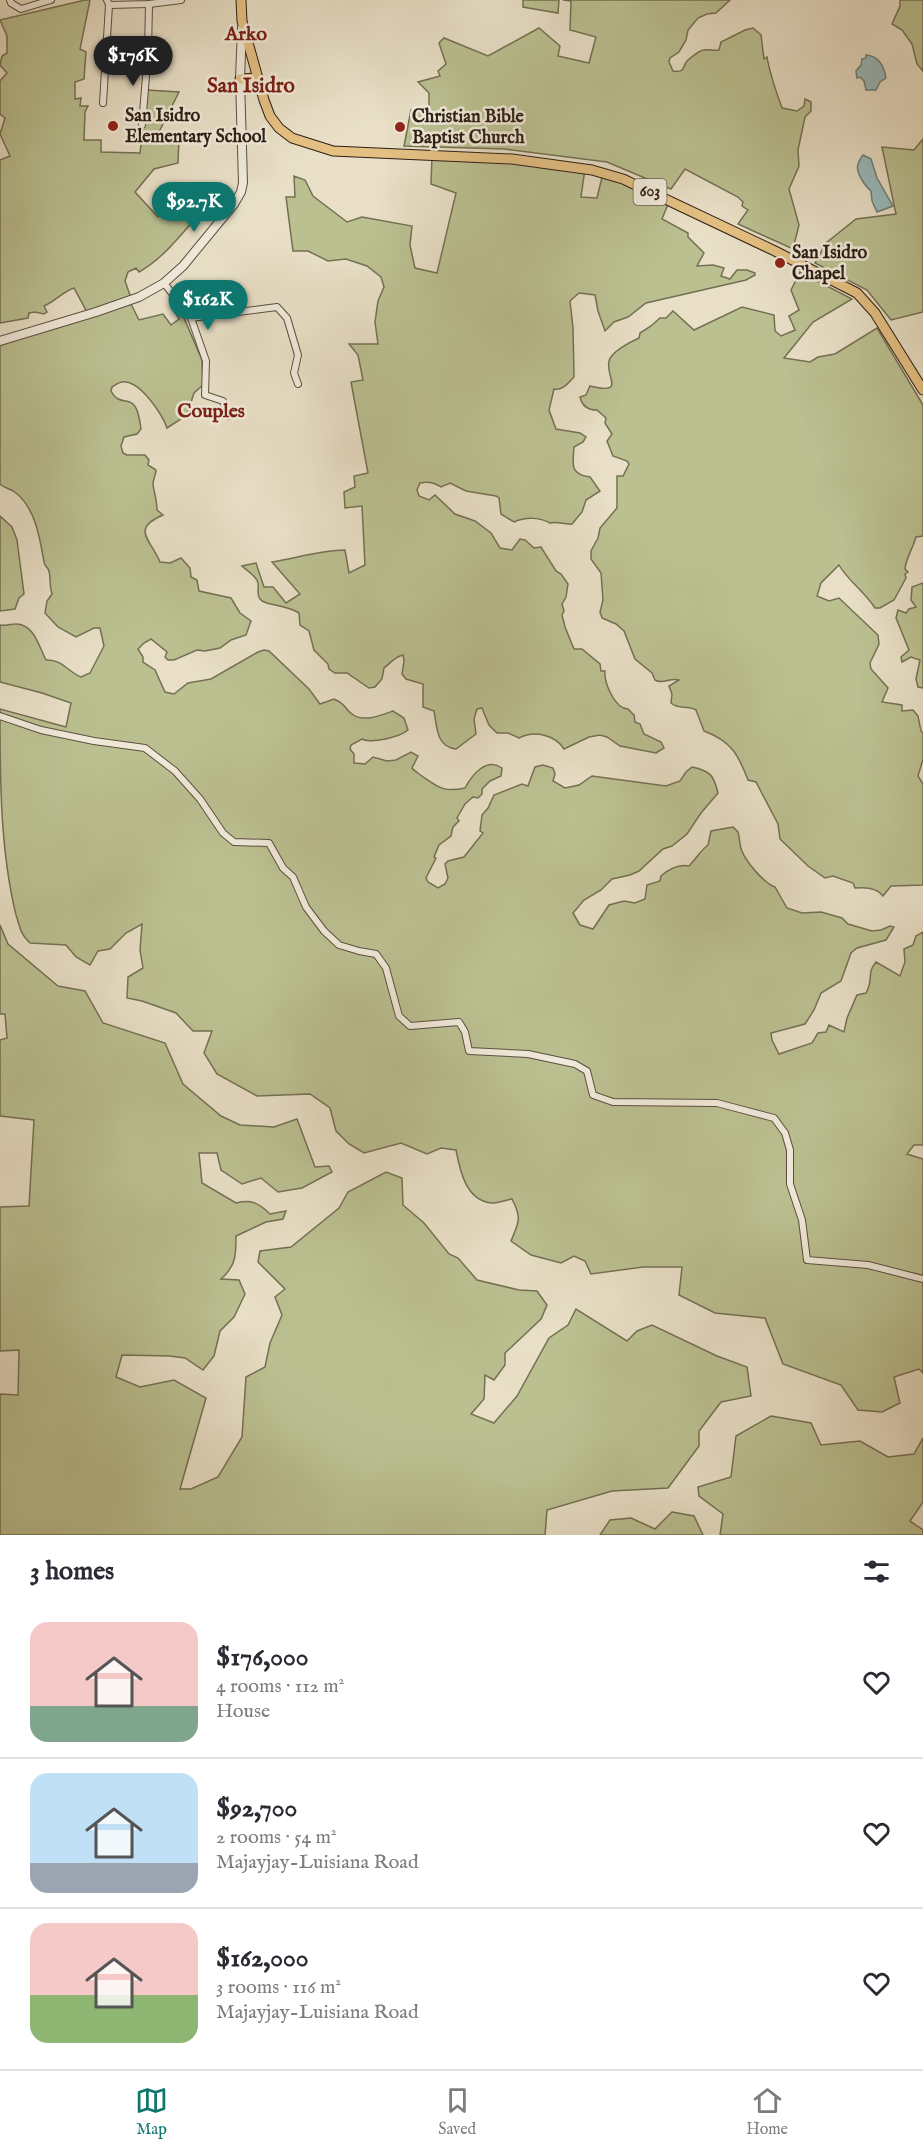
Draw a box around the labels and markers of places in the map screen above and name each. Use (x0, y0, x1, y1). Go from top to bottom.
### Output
pin: $176K (91, 36, 175, 87)
place label: San Isidro Elementary School (125, 105, 267, 149)
place label: Christian Bible Baptist Church (412, 106, 525, 150)
marker: San Isidro Elementary School (106, 119, 120, 133)
marker: Christian Bible Baptist Church (393, 120, 407, 134)
pin: $92.7K (145, 182, 243, 233)
place label: San Isidro Chapel (792, 242, 868, 286)
marker: San Isidro Chapel (773, 256, 787, 270)
pin: $162K (166, 280, 250, 331)

